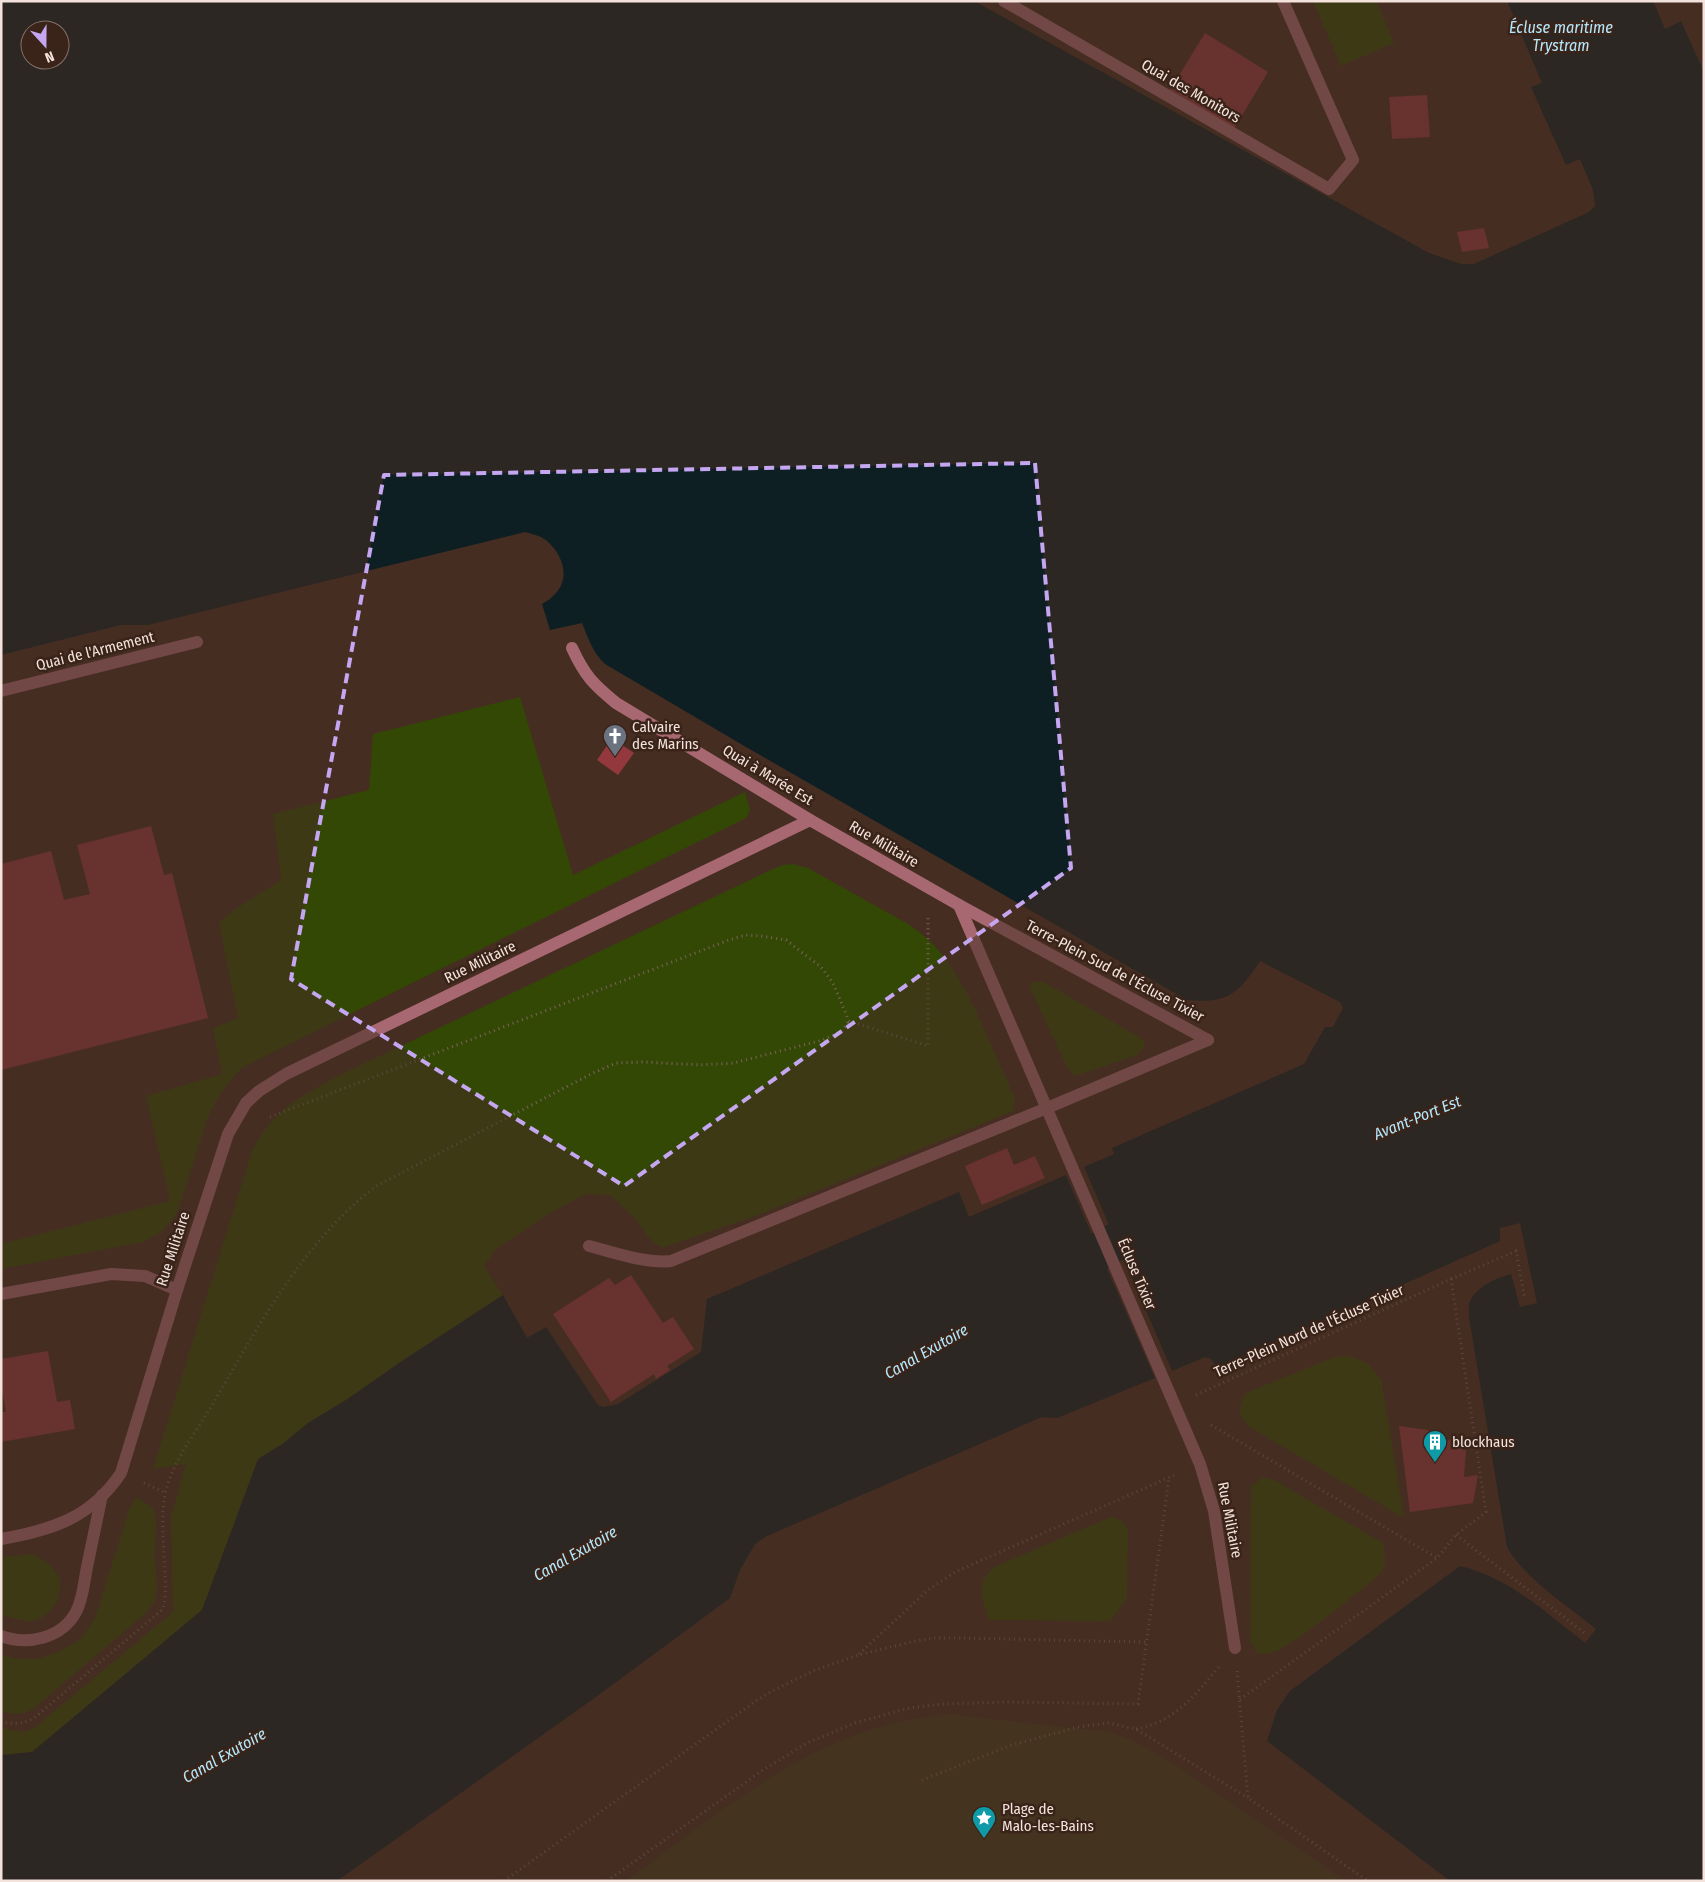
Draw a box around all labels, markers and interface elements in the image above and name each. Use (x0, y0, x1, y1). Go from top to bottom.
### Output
water label: Écluse maritime Trystram (1509, 17, 1613, 55)
north arrow (20, 20, 70, 70)
text: N (43, 47, 56, 66)
street label: Quai des Monitors (1138, 55, 1244, 127)
street label: Quai de l'Armement (34, 628, 156, 674)
place label: Calvaire des Marins (632, 718, 699, 753)
church icon: Calvaire des Marins (602, 723, 628, 757)
street label: Quai à Marée Est (720, 741, 817, 809)
street label: Rue Militaire (846, 817, 922, 871)
street label: Terre-Plein Sud de l'Écluse Tixier (1023, 916, 1208, 1026)
street label: Rue Militaire (441, 937, 519, 987)
water label: Avant-Port Est (1370, 1091, 1464, 1144)
street label: Rue Militaire (152, 1209, 194, 1289)
street label: Écluse Tixier (1114, 1235, 1160, 1313)
street label: Terre-Plein Nord de l'Écluse Tixier (1211, 1281, 1407, 1381)
water label: Canal Exutoire (881, 1320, 972, 1383)
building icon: blockhaus (1422, 1429, 1448, 1463)
place label: blockhaus (1452, 1433, 1515, 1451)
street label: Rue Militaire (1214, 1480, 1246, 1560)
water label: Canal Exutoire (530, 1522, 621, 1585)
water label: Canal Exutoire (179, 1724, 270, 1787)
place label: Plage de Malo-les-Bains (1002, 1800, 1094, 1835)
place icon: Plage de Malo-les-Bains (971, 1805, 997, 1839)

